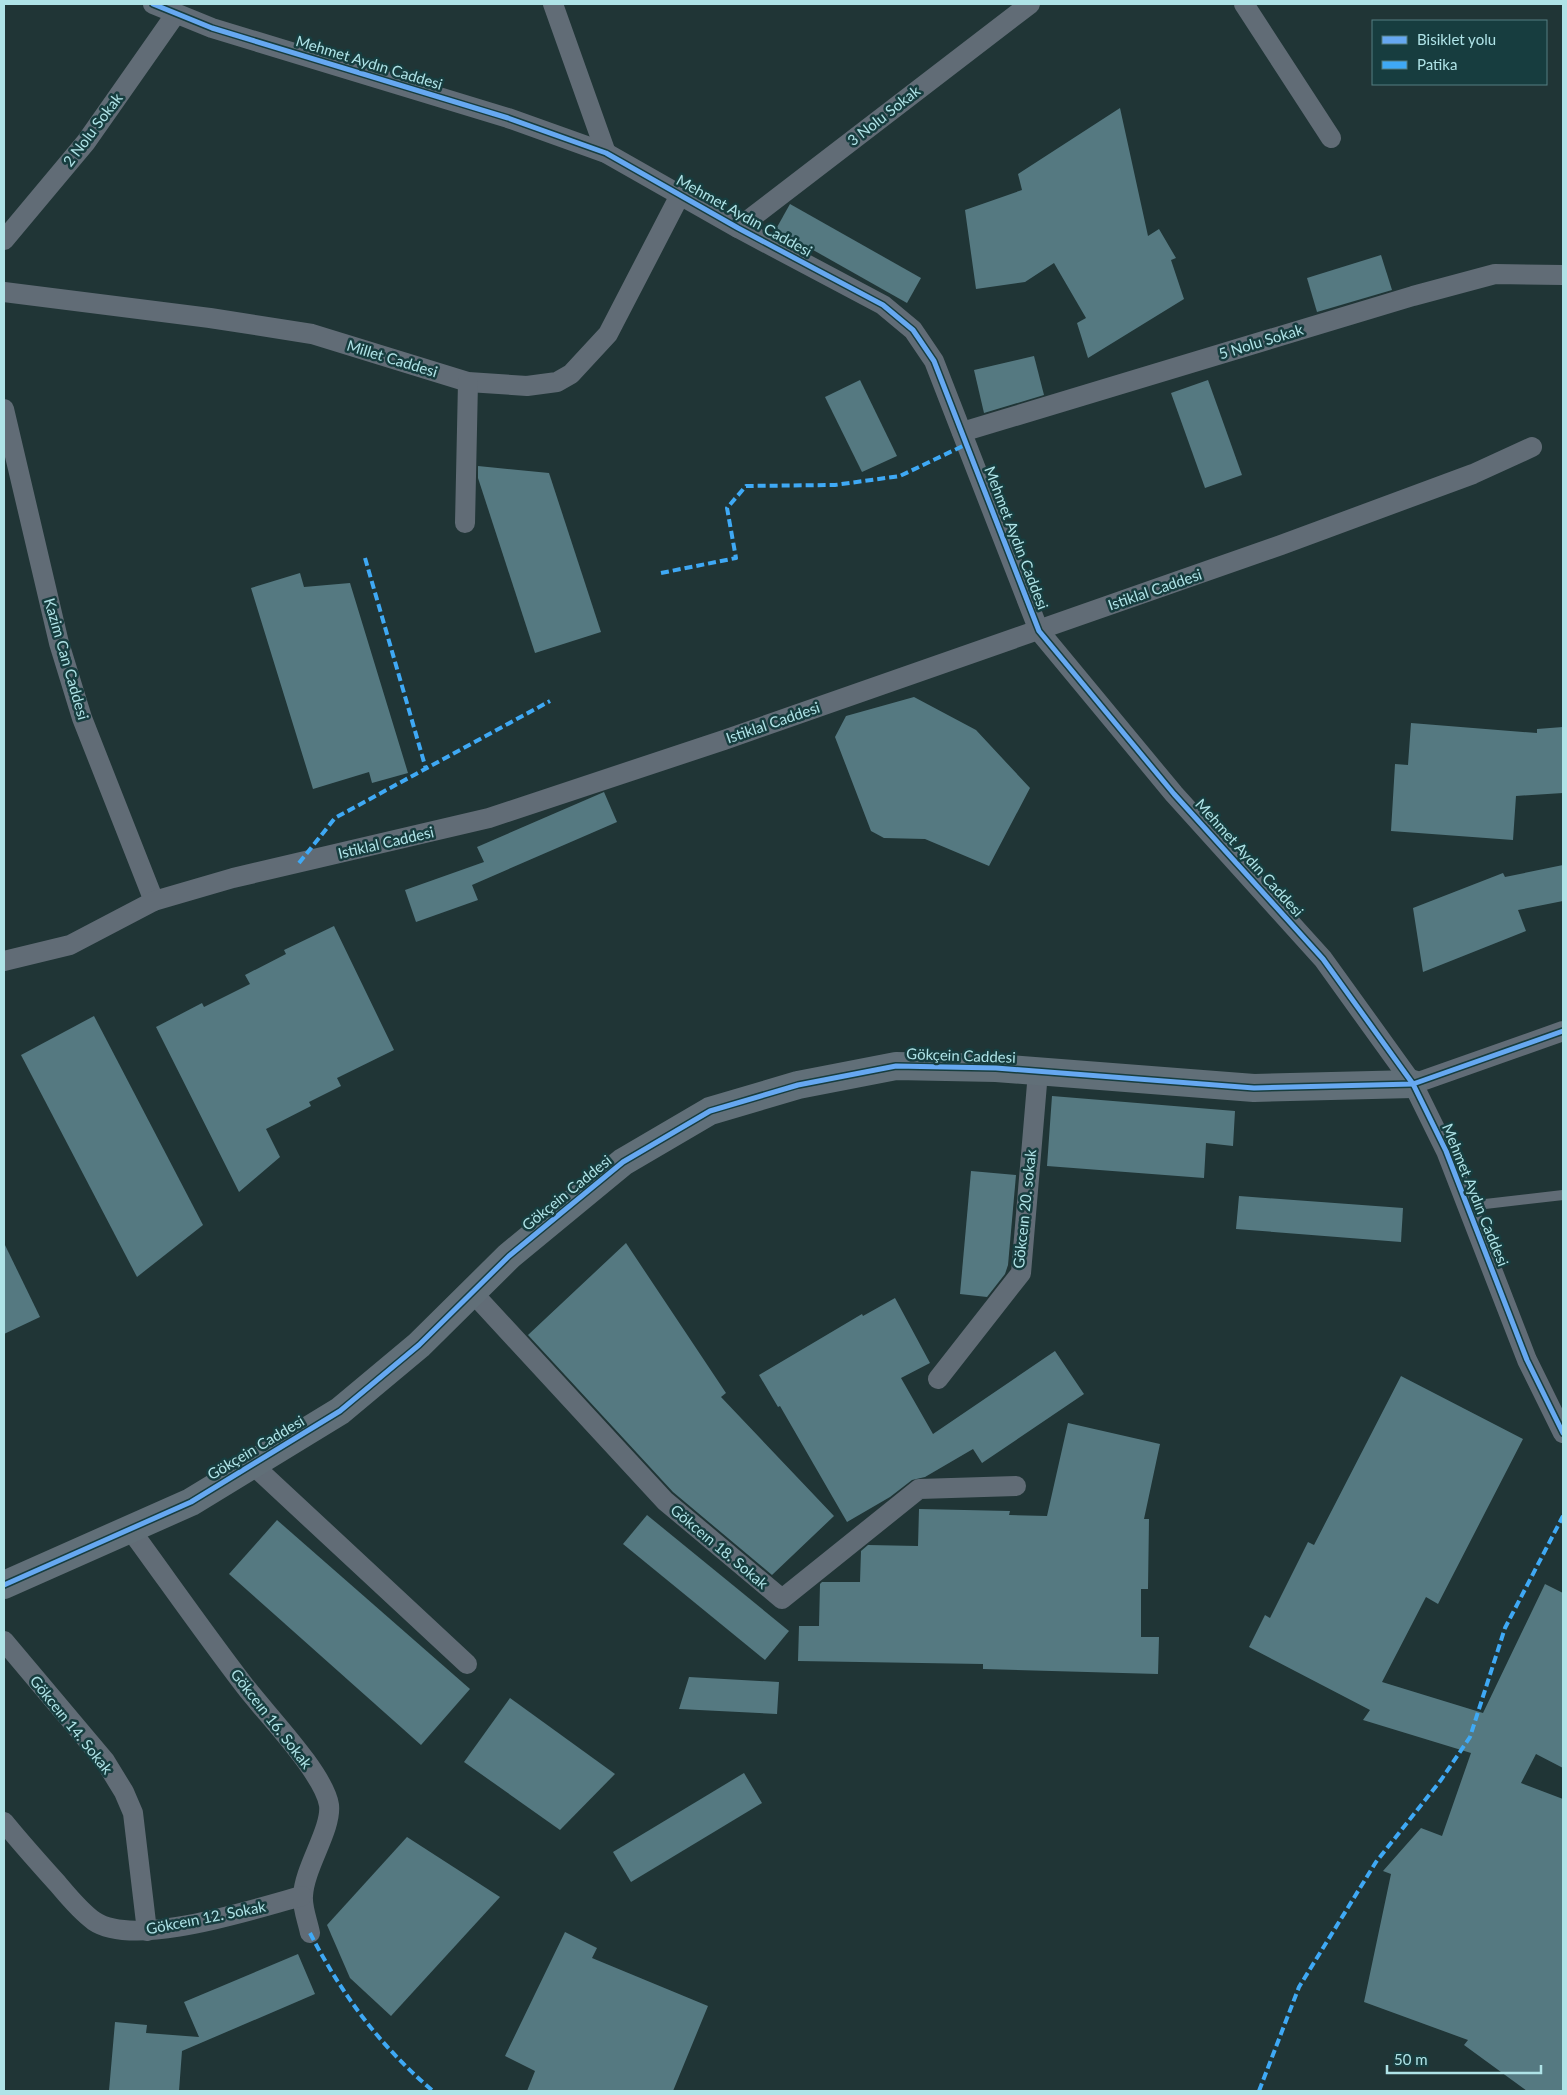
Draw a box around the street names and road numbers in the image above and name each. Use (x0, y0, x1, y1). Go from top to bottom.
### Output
street label: Mehmet Aydın Caddesi (294, 31, 445, 93)
street label: 3 Nolu Sokak (843, 81, 924, 149)
street label: 2 Nolu Sokak (59, 89, 126, 170)
street label: Mehmet Aydın Caddesi (673, 170, 816, 260)
street label: 5 Nolu Sokak (1216, 320, 1305, 362)
street label: Millet Caddesi (345, 336, 440, 380)
street label: Mehmet Aydın Caddesi (981, 463, 1053, 612)
street label: Istiklal Caddesi (1105, 565, 1204, 614)
street label: Kazim Can Caddesi (41, 596, 93, 722)
street label: Istiklal Caddesi (723, 698, 822, 747)
street label: Mehmet Aydın Caddesi (1192, 795, 1307, 920)
street label: Istiklal Caddesi (336, 822, 436, 862)
street label: Gökçein Caddesi (906, 1044, 1016, 1066)
street label: Mehmet Aydın Caddesi (1439, 1121, 1513, 1269)
street label: Gökceın 20. sokak (1009, 1148, 1039, 1269)
street label: Gökçein Caddesi (518, 1151, 615, 1234)
street label: Gökçein Caddesi (204, 1411, 307, 1483)
street label: Gökceın 18. Sokak (667, 1500, 772, 1592)
street label: Gökceın 16. Sokak (227, 1665, 316, 1772)
street label: Gökceın 14. Sokak (27, 1672, 117, 1778)
street label: Gökceın 12. Sokak (145, 1897, 267, 1937)

